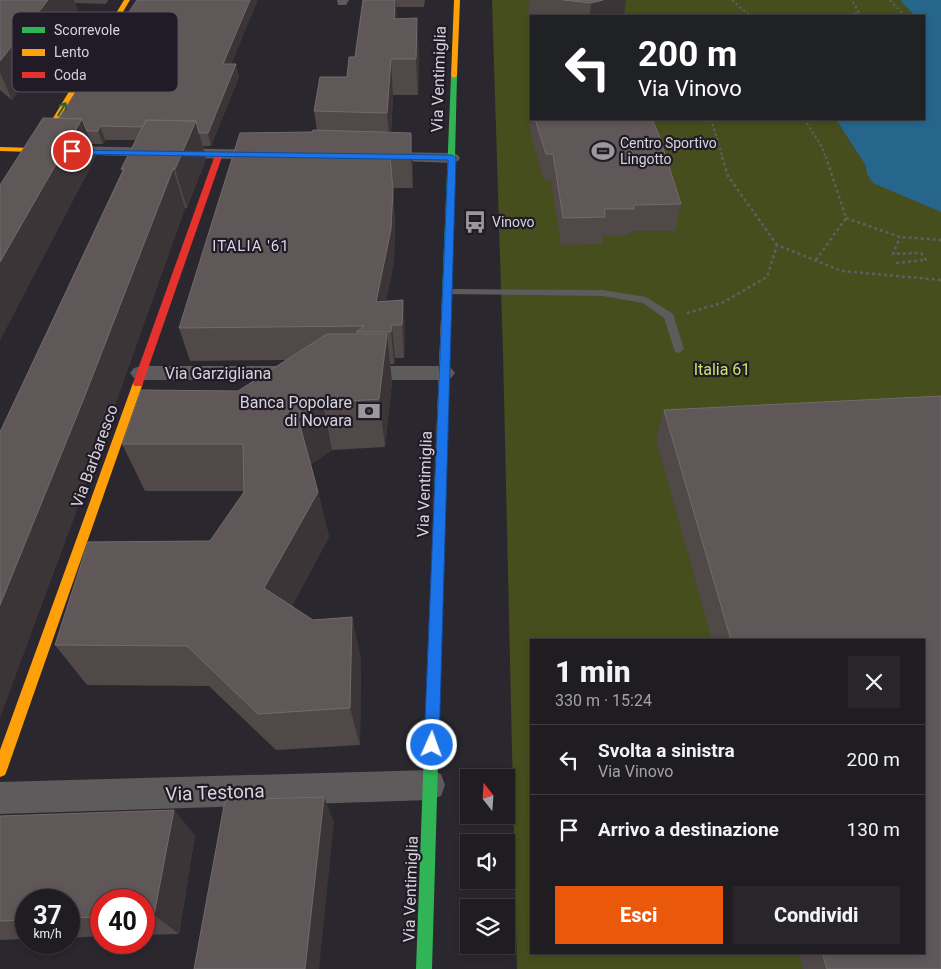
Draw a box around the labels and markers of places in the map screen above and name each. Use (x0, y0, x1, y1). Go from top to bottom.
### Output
pin (51, 130, 93, 172)
place label: Centro Sportivo Lingotto (620, 135, 717, 167)
sports icon: Centro Sportivo Lingotto (590, 138, 616, 164)
bus stop icon: Vinovo (462, 209, 488, 235)
place label: Vinovo (492, 214, 535, 230)
place label: Banca Popolare di Novara (240, 393, 352, 430)
bank icon: Banca Popolare di Novara (356, 398, 382, 424)

